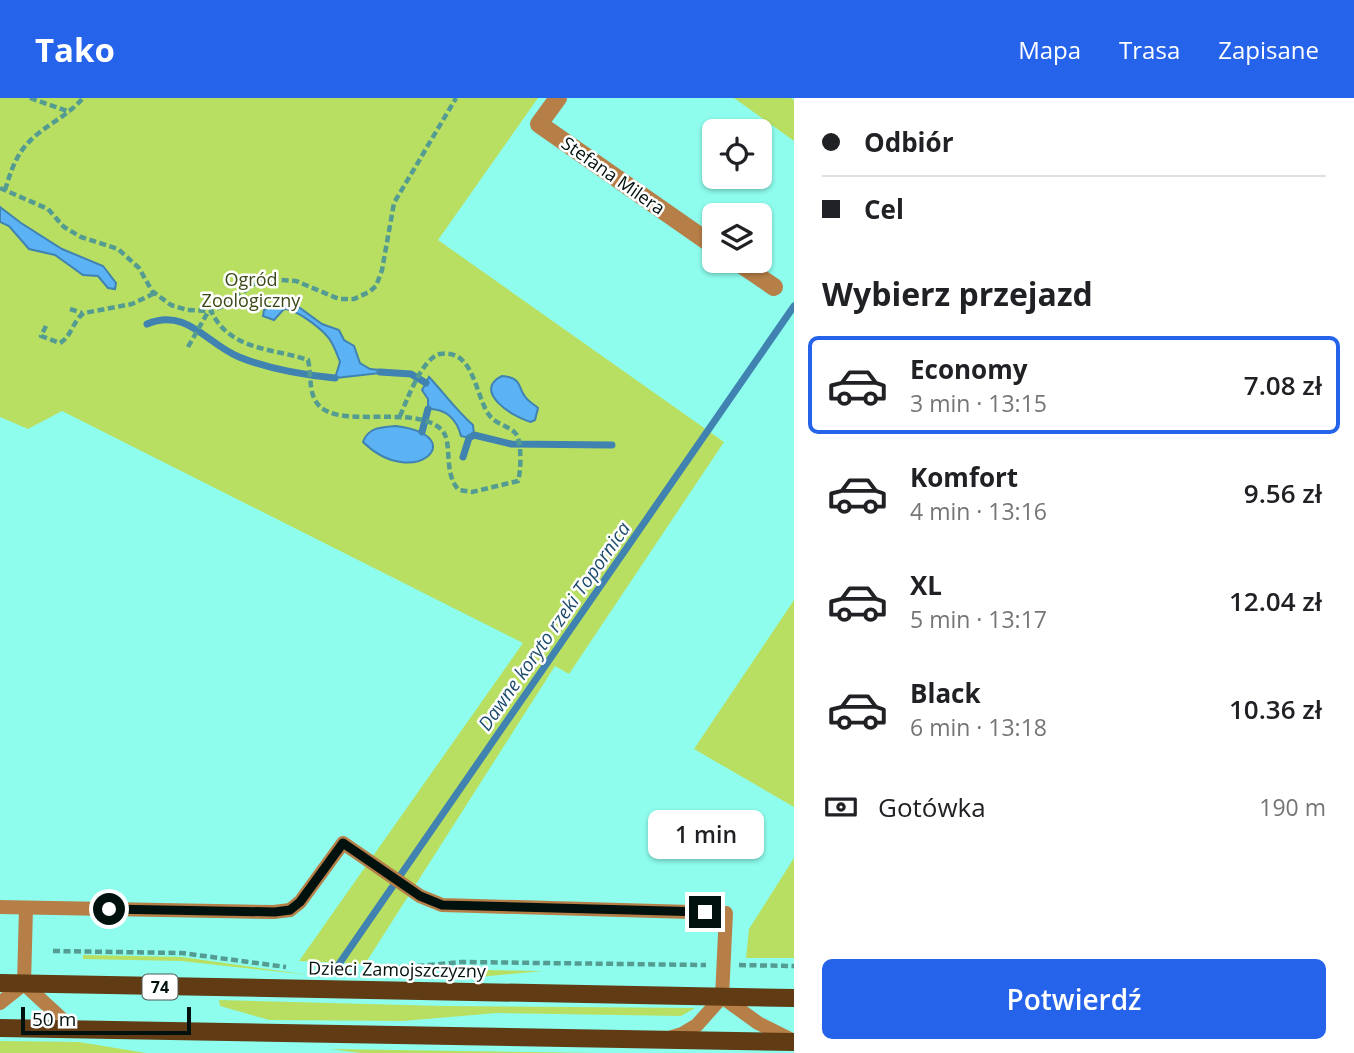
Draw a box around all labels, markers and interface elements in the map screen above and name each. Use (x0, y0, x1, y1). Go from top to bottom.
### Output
text: Tako (35, 27, 115, 72)
text: Mapa (1018, 33, 1081, 66)
text: Trasa (1119, 33, 1180, 66)
text: Zapisane (1218, 33, 1319, 66)
map controls (702, 119, 772, 273)
button: locate (702, 119, 772, 189)
text: Odbiór (864, 124, 953, 160)
street label: Stefana Milera (557, 131, 670, 220)
text: Cel (864, 191, 904, 227)
button: layers (702, 203, 772, 273)
park label: Ogród Zoologiczny (202, 267, 301, 312)
text: Wybierz przejazd (822, 272, 1093, 315)
text: Economy (910, 351, 1028, 387)
icon: car (826, 354, 889, 417)
text: 7.08 zł (1244, 367, 1322, 403)
text: 3 min · 13:15 (910, 387, 1047, 419)
text: Komfort (910, 459, 1018, 495)
icon: car (826, 462, 889, 525)
text: 9.56 zł (1244, 475, 1322, 511)
text: 4 min · 13:16 (910, 495, 1047, 527)
water label: Dawne koryto rzeki Topornica (472, 516, 636, 736)
text: XL (910, 567, 942, 603)
icon: car (826, 570, 889, 633)
text: 12.04 zł (1229, 583, 1322, 619)
text: 5 min · 13:17 (910, 603, 1047, 635)
text: Black (910, 675, 981, 711)
icon: car (826, 678, 889, 741)
text: 10.36 zł (1229, 691, 1322, 727)
text: 6 min · 13:18 (910, 711, 1047, 743)
icon: cash (822, 788, 860, 826)
text: Gotówka (878, 789, 986, 825)
text: 190 m (1259, 791, 1326, 823)
callout: 1 min (647, 810, 763, 860)
text: 1 min (675, 818, 737, 850)
route start (93, 893, 125, 925)
route end (689, 896, 721, 928)
street label: Dzieci Zamojszczyzny (308, 955, 487, 983)
button: Potwierdź (822, 959, 1326, 1039)
road number: 74 (142, 974, 178, 1000)
scale bar (21, 1004, 191, 1036)
text: 50 m (32, 1006, 76, 1032)

